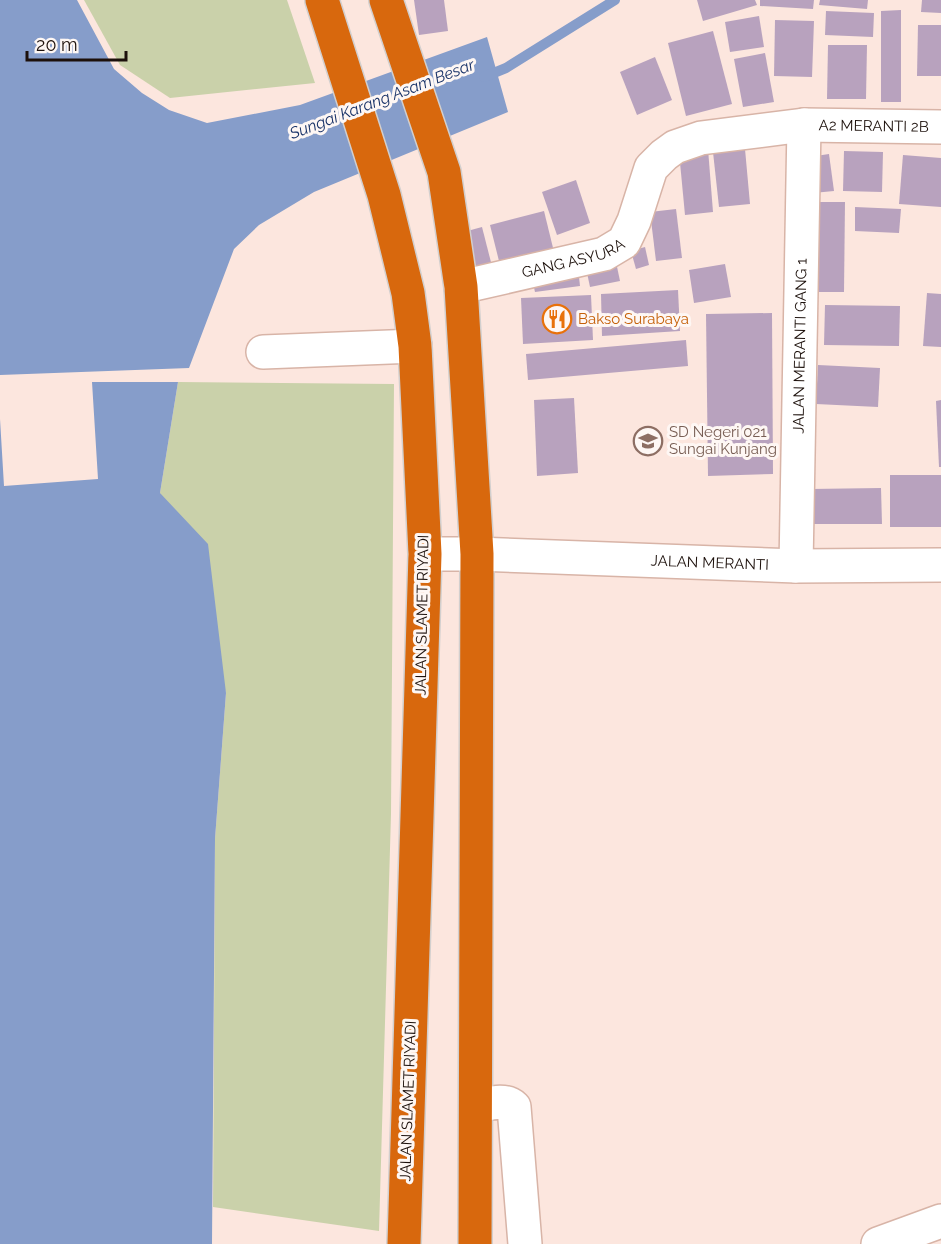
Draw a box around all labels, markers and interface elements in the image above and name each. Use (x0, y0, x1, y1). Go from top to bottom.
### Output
scale bar (27, 24, 126, 62)
text: 20 m (36, 34, 78, 55)
water label: Sungai Karang Asam Besar (286, 55, 477, 143)
street label: A2 MERANTI 2B (818, 116, 929, 136)
street label: GANG ASYURA (520, 235, 628, 282)
street label: JALAN MERANTI GANG 1 (789, 258, 811, 434)
restaurant icon: Bakso Surabaya (541, 303, 573, 335)
place label: Bakso Surabaya (578, 310, 689, 328)
place label: SD Negeri 021 Sungai Kunjang (669, 423, 777, 458)
school or university icon: SD Negeri 021 Sungai Kunjang (632, 425, 664, 457)
street label: JALAN SLAMET RIYADI (412, 534, 432, 696)
street label: JALAN MERANTI (650, 552, 769, 574)
street label: JALAN SLAMET RIYADI (396, 1020, 420, 1182)

